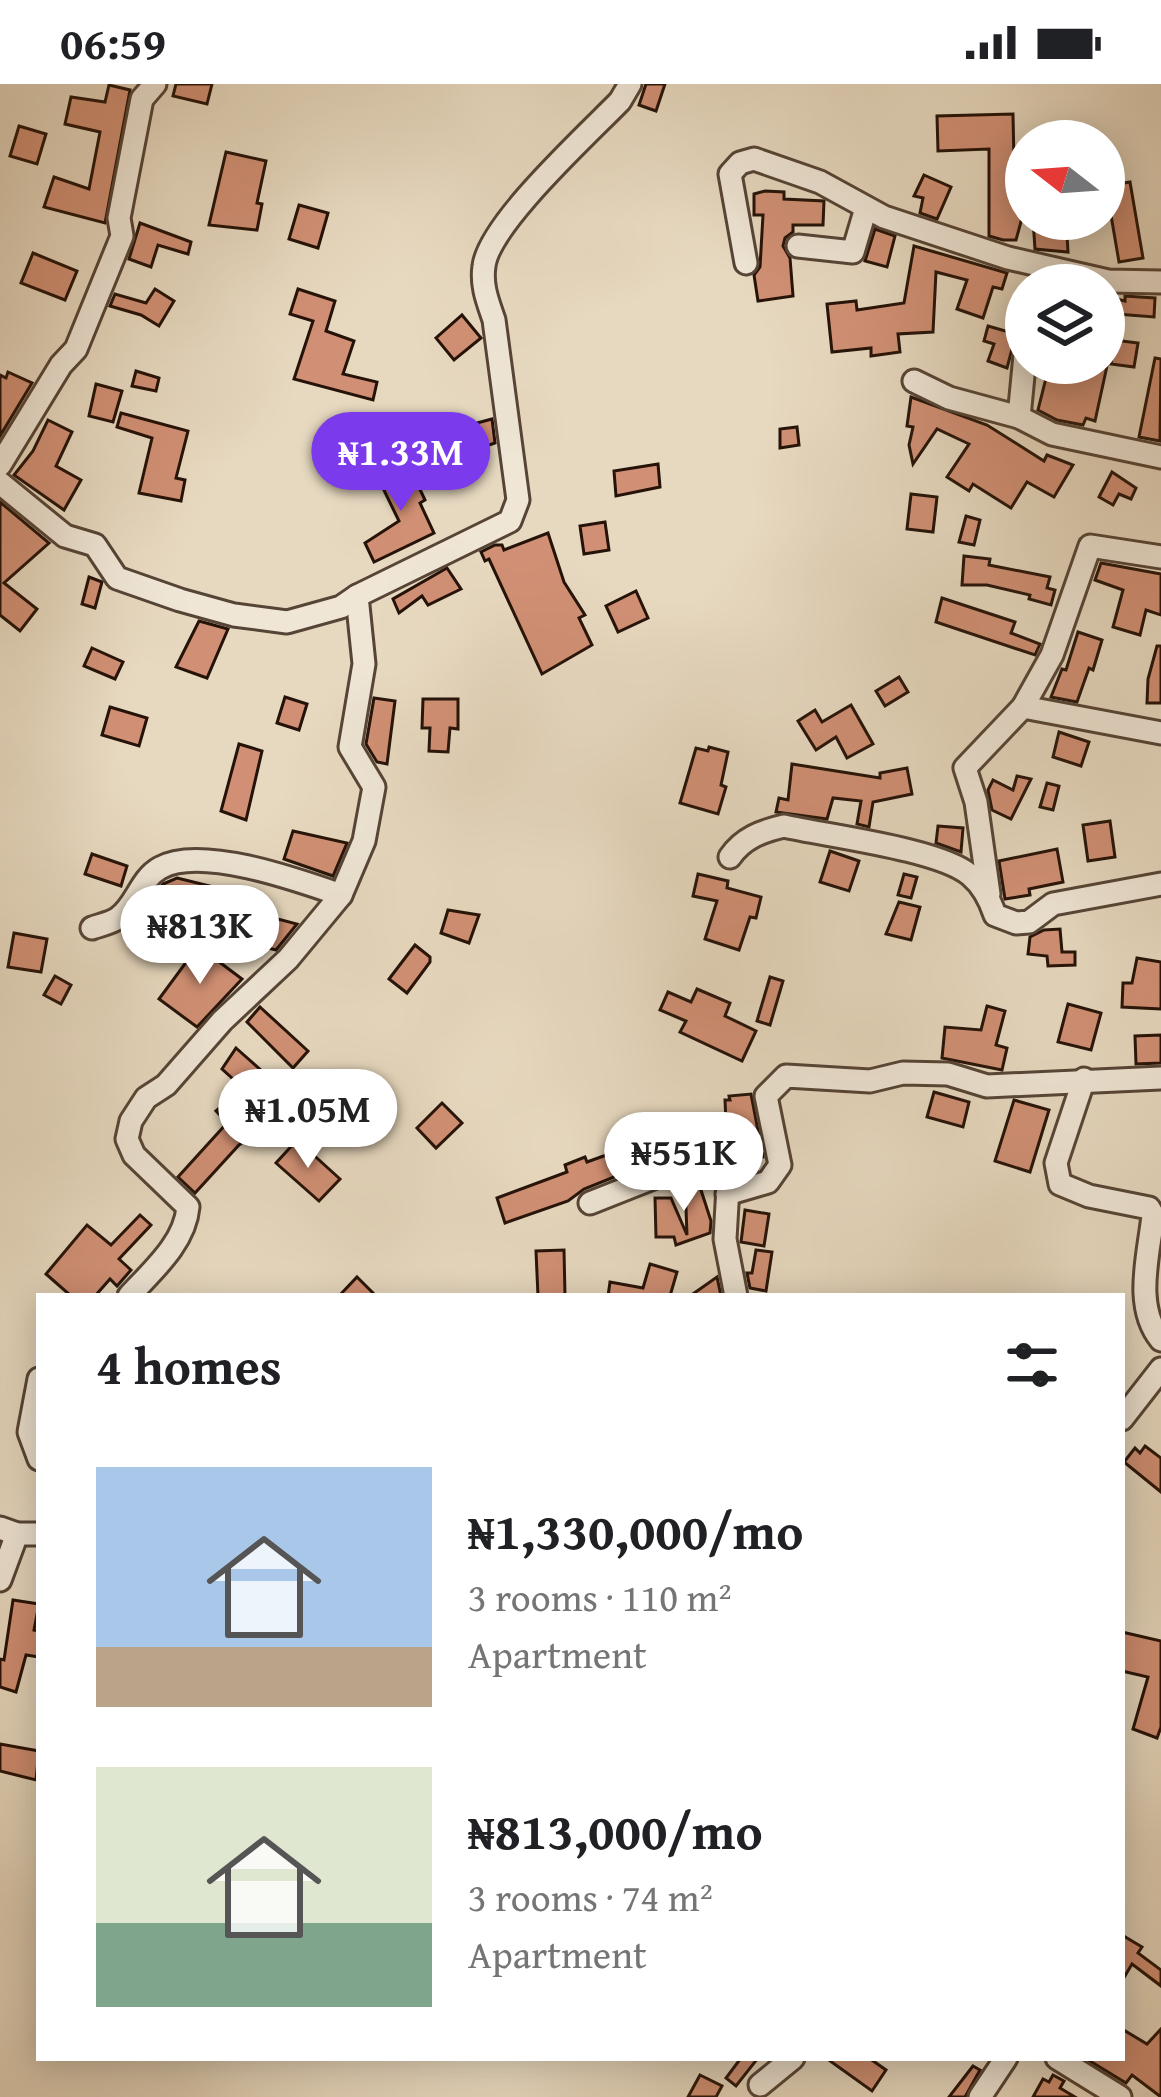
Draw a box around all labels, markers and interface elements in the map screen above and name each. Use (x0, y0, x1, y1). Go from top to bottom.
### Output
text: 06:59 (60, 10, 166, 75)
north arrow (1005, 120, 1125, 240)
map controls (1005, 120, 1125, 384)
button: layers (1005, 264, 1125, 384)
pin: ₦1.33M (303, 412, 499, 514)
text: ₦1.33M (338, 422, 464, 479)
pin: ₦813K (116, 885, 284, 987)
text: ₦813K (147, 895, 253, 952)
pin: ₦1.05M (210, 1069, 406, 1171)
text: ₦1.05M (245, 1079, 371, 1136)
pin: ₦551K (600, 1112, 768, 1214)
text: ₦551K (631, 1122, 737, 1179)
text: 4 homes (96, 1328, 282, 1403)
icon: filters (999, 1332, 1065, 1398)
text: ₦1,330,000/mo (468, 1493, 803, 1568)
icon: home (192, 1515, 336, 1659)
text: 3 rooms · 110 m² (468, 1568, 732, 1625)
text: Apartment (468, 1625, 647, 1682)
text: ₦813,000/mo (468, 1793, 763, 1868)
icon: home (192, 1815, 336, 1959)
text: 3 rooms · 74 m² (468, 1868, 713, 1925)
text: Apartment (468, 1925, 647, 1982)

